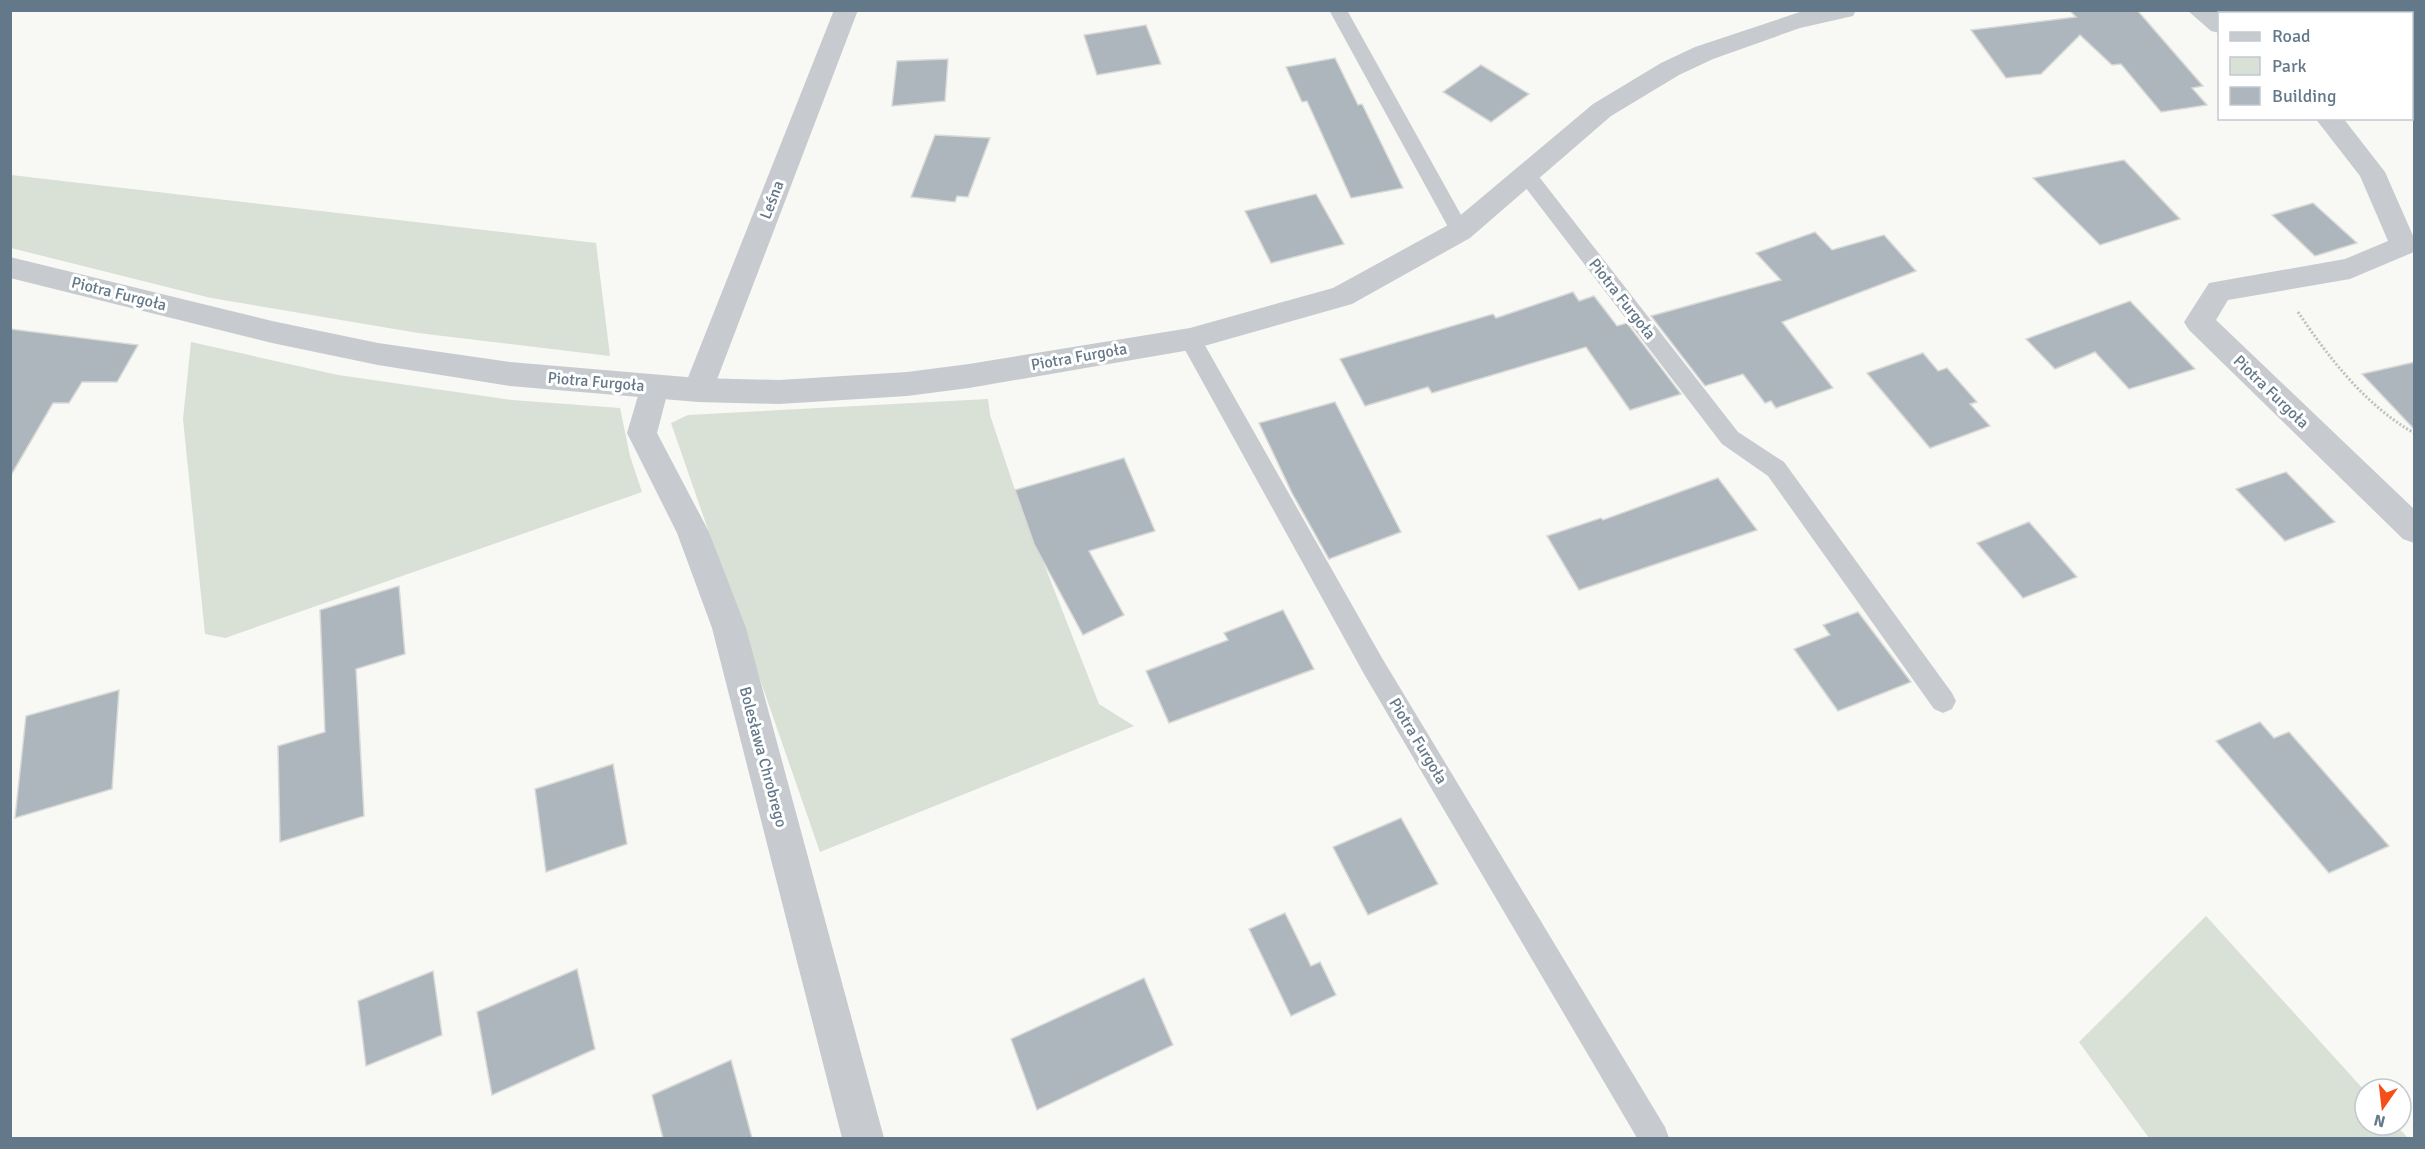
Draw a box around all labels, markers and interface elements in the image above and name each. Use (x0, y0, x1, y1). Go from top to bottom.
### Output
legend (2218, 12, 2413, 120)
text: Road (2272, 25, 2311, 47)
text: Park (2272, 55, 2307, 77)
text: Building (2272, 85, 2336, 107)
street label: Leśna (756, 178, 788, 222)
street label: Piotra Furgoła (1584, 255, 1660, 343)
street label: Piotra Furgoła (69, 273, 169, 315)
street label: Piotra Furgoła (1029, 339, 1129, 375)
street label: Piotra Furgoła (2229, 351, 2313, 433)
street label: Piotra Furgoła (547, 368, 645, 396)
street label: Bolesława Chrobrego (735, 684, 791, 830)
street label: Piotra Furgoła (1384, 694, 1452, 788)
north arrow (2353, 1077, 2413, 1137)
text: N (2372, 1110, 2387, 1132)

